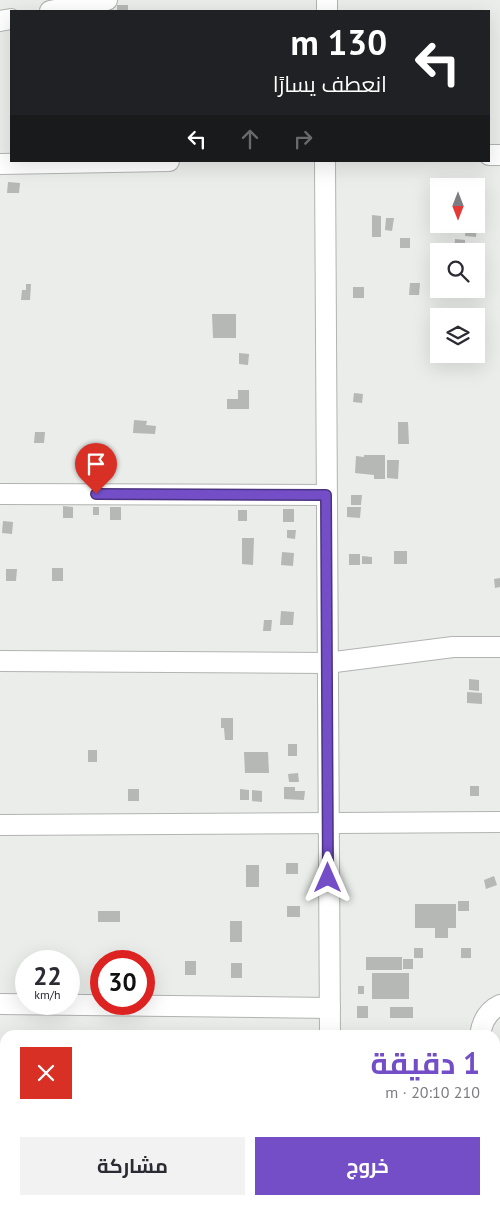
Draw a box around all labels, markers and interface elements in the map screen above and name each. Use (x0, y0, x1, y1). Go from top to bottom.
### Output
text: 130 m (290, 19, 387, 65)
icon: left (405, 30, 470, 95)
text: انعطف يسارًا (273, 70, 387, 98)
icon: left (183, 125, 211, 153)
icon: ahead (236, 125, 264, 153)
icon: right (289, 125, 317, 153)
north arrow (430, 178, 485, 232)
map controls (430, 178, 485, 363)
button: search (430, 243, 485, 298)
button: layers (430, 308, 485, 363)
pin (75, 443, 117, 494)
icon: arrive (82, 450, 110, 478)
position arrow (301, 851, 353, 903)
speed limit sign: 30 (90, 950, 155, 1015)
text: 22 (33, 960, 62, 992)
text: km/h (34, 987, 61, 1002)
text: 1 دقيقة (371, 1043, 480, 1082)
button: close (20, 1047, 72, 1099)
text: 210 m · 20:10 (385, 1082, 480, 1102)
button: مشاركة (20, 1137, 245, 1195)
button: خروج (255, 1137, 480, 1195)

